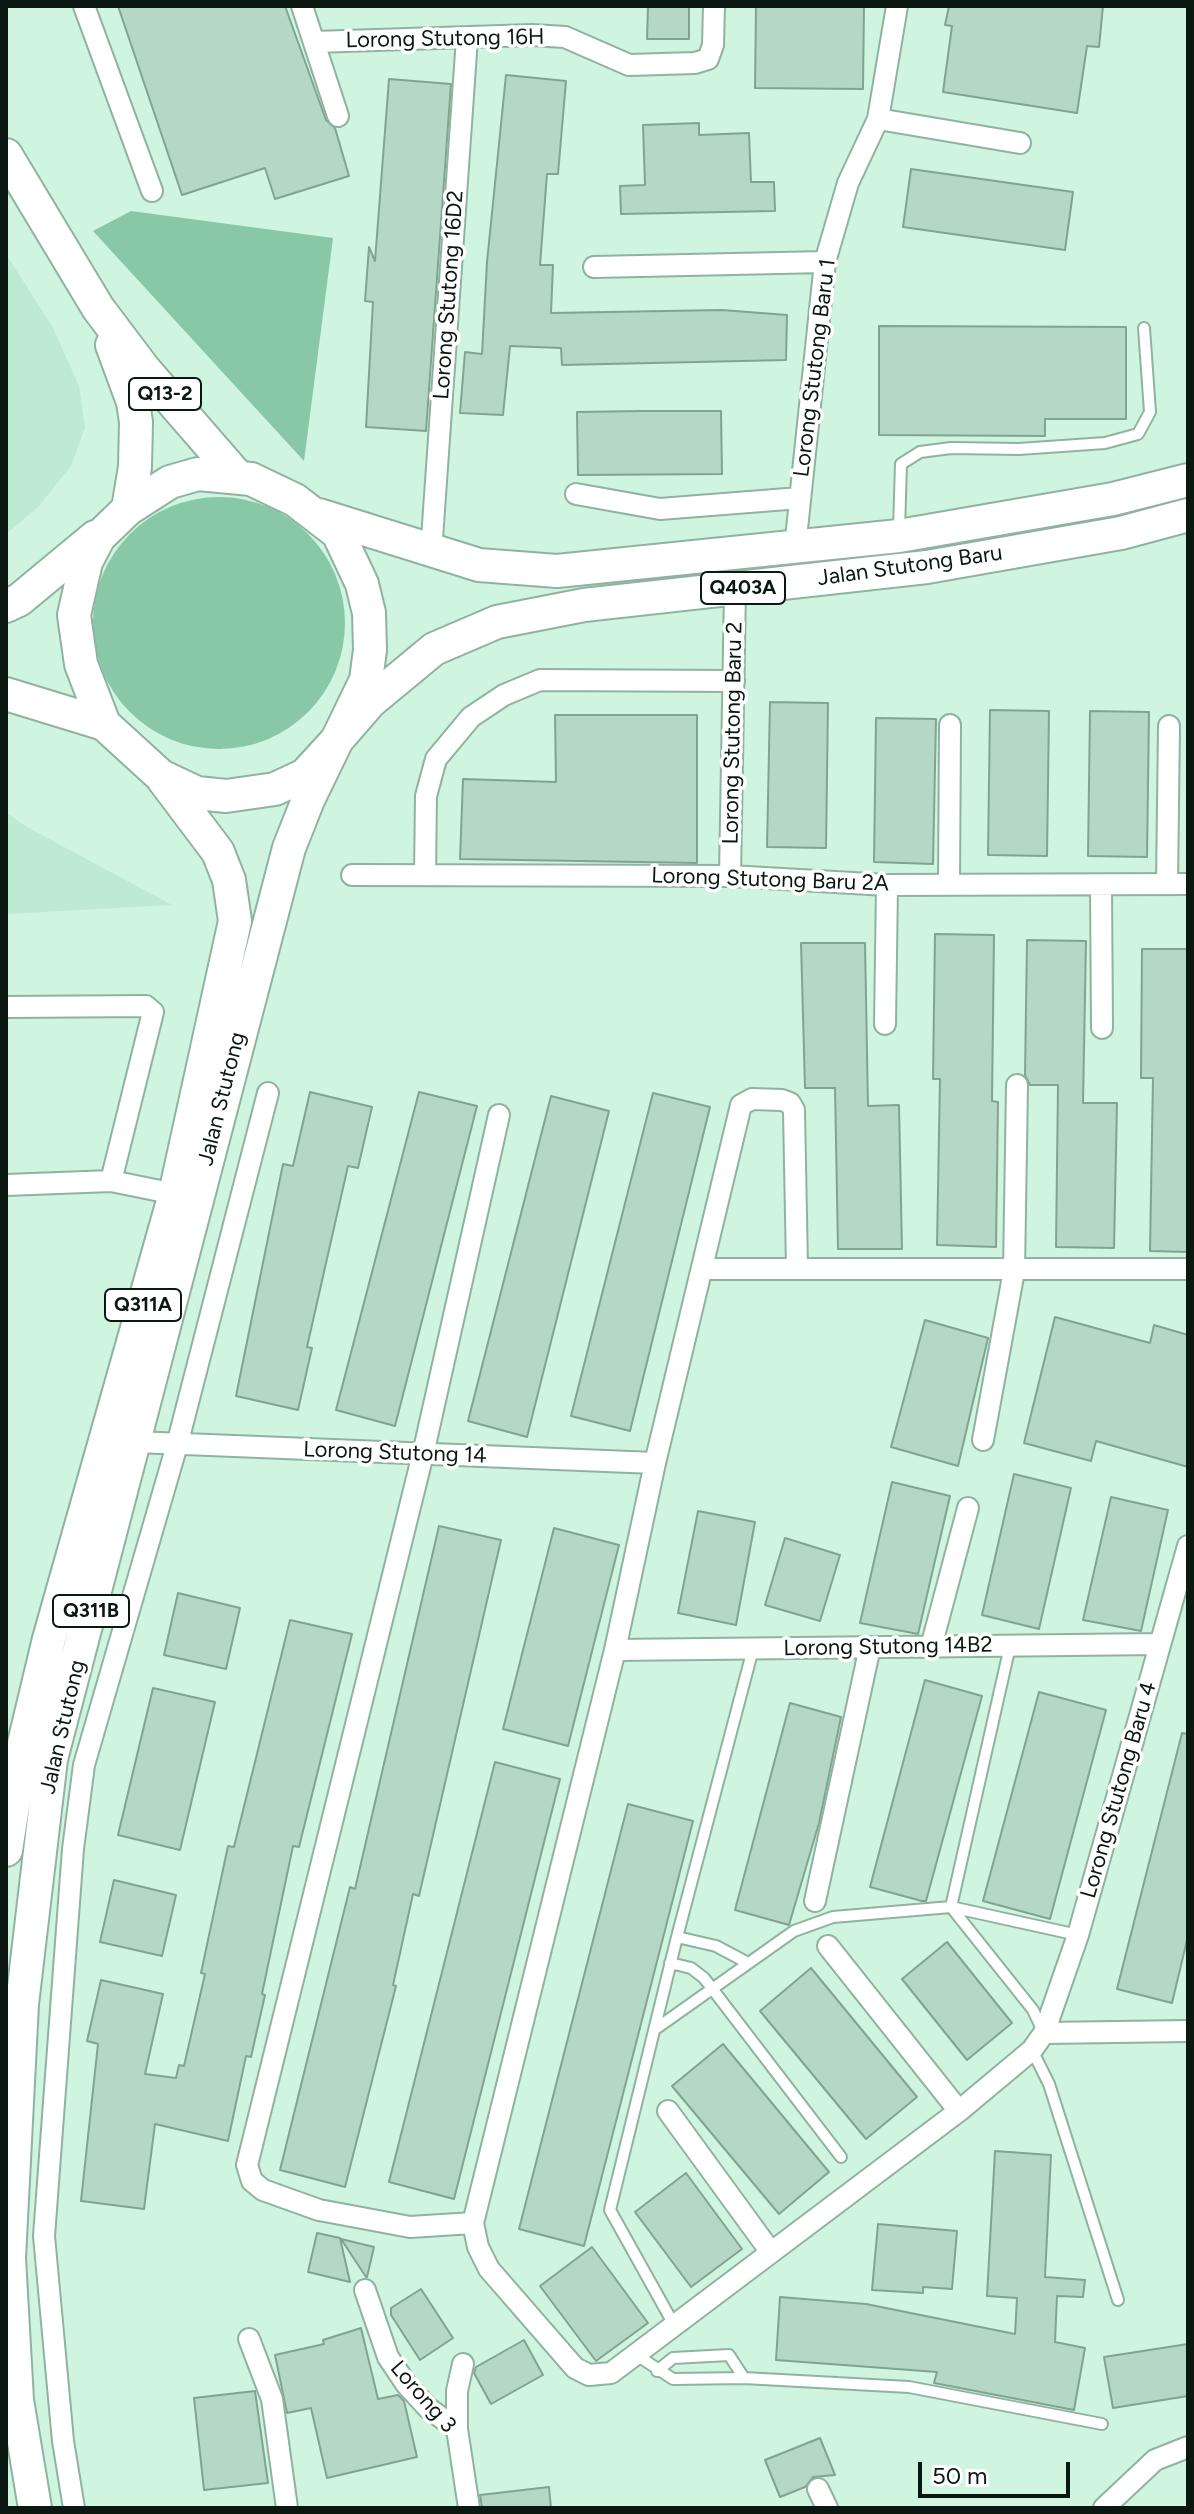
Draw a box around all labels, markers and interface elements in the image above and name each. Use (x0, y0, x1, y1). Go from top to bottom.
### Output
street label: Lorong Stutong 16H (345, 24, 545, 54)
street label: Lorong Stutong 16D2 (429, 189, 469, 401)
street label: Lorong Stutong Baru 1 (789, 257, 841, 479)
road number: Q13-2 (129, 378, 201, 410)
street label: Jalan Stutong Baru (816, 540, 1004, 592)
road number: Q403A (701, 572, 785, 604)
street label: Lorong Stutong Baru 2 (718, 621, 748, 845)
street label: Lorong Stutong Baru 2A (651, 863, 889, 897)
street label: Jalan Stutong (193, 1030, 251, 1168)
road number: Q311A (105, 1289, 181, 1321)
street label: Lorong Stutong 14 (303, 1437, 487, 1469)
road number: Q311B (53, 1595, 129, 1627)
street label: Lorong Stutong 14B2 (783, 1632, 993, 1662)
street label: Jalan Stutong (35, 1657, 91, 1797)
street label: Lorong Stutong Baru 4 (1075, 1679, 1163, 1901)
street label: Lorong 3 (385, 2356, 461, 2438)
scale bar (922, 2446, 1074, 2496)
text: 50 m (932, 2461, 988, 2490)

